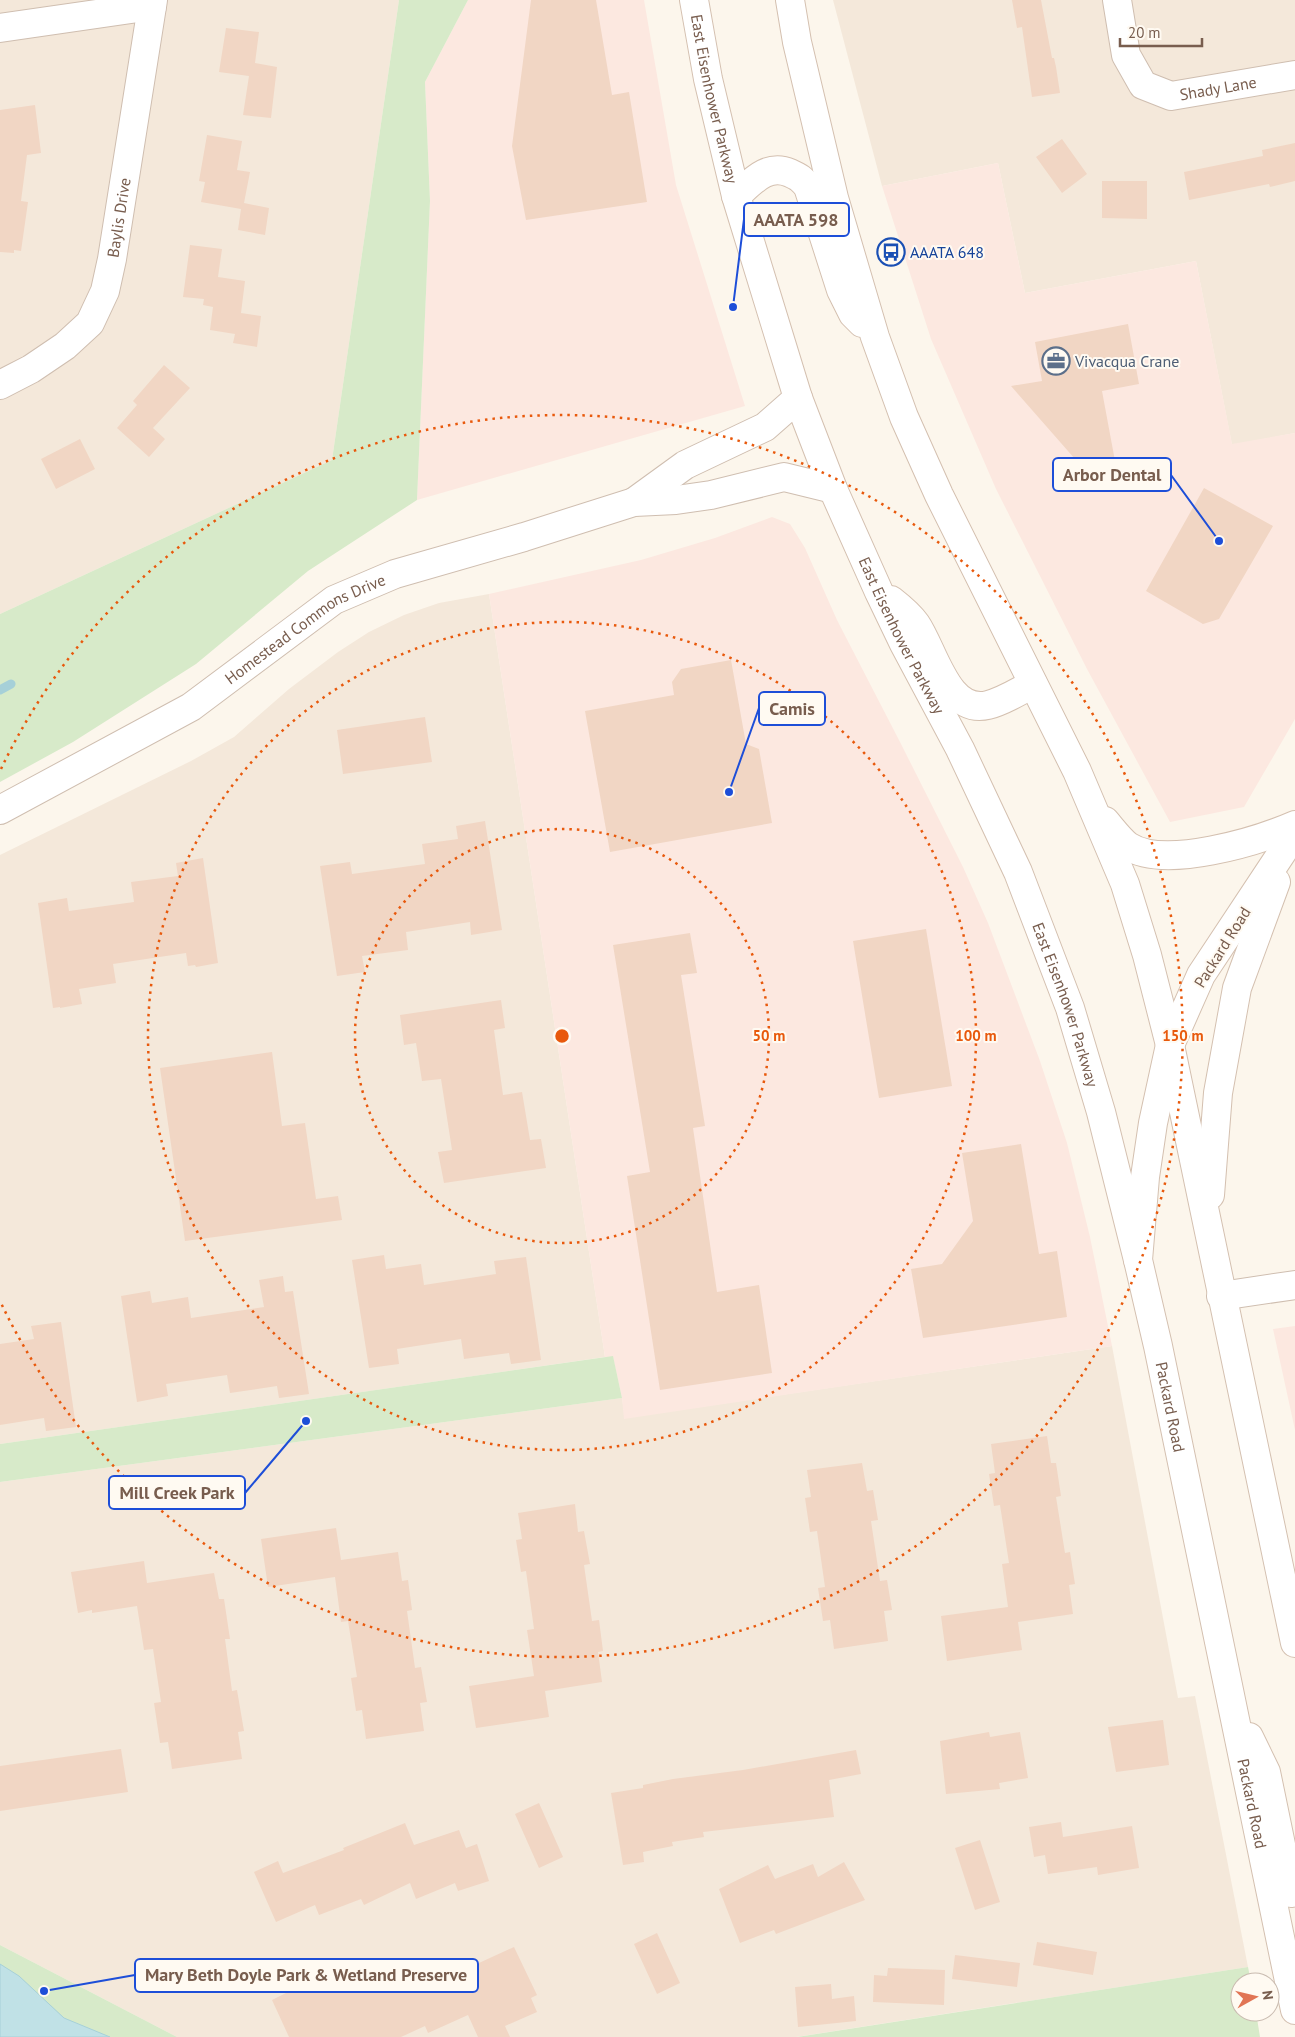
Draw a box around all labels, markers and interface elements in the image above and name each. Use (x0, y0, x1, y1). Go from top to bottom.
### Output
street label: East Eisenhower Parkway (687, 13, 743, 186)
scale bar (1120, 15, 1202, 47)
text: 20 m (1128, 23, 1161, 42)
street label: Shady Lane (1178, 72, 1258, 104)
street label: Baylis Drive (102, 176, 135, 259)
callout: AAATA 598 (744, 203, 849, 236)
text: AAATA 598 (754, 208, 838, 231)
bus stop icon: AAATA 648 (876, 237, 906, 267)
place label: AAATA 648 (910, 242, 984, 262)
office icon: Vivacqua Crane (1041, 346, 1071, 376)
place label: Vivacqua Crane (1074, 351, 1179, 371)
callout: Arbor Dental (1053, 458, 1171, 491)
text: Arbor Dental (1063, 463, 1162, 486)
street label: East Eisenhower Parkway (855, 554, 950, 718)
street label: Homestead Commons Drive (221, 569, 388, 688)
callout: Camis (759, 692, 825, 725)
text: Camis (769, 697, 815, 720)
street label: Packard Road (1189, 903, 1255, 991)
street label: East Eisenhower Parkway (1028, 920, 1103, 1090)
text: 50 m (753, 1026, 785, 1045)
text: 100 m (955, 1026, 997, 1045)
text: 150 m (1162, 1026, 1204, 1045)
centre of rings (553, 1027, 571, 1045)
street label: Packard Road (1152, 1360, 1190, 1454)
callout: Mill Creek Park (109, 1476, 245, 1509)
text: Mill Creek Park (119, 1481, 235, 1504)
street label: Packard Road (1233, 1757, 1271, 1850)
callout: Mary Beth Doyle Park & Wetland Preserve (135, 1959, 478, 1992)
text: Mary Beth Doyle Park & Wetland Preserve (145, 1963, 467, 1986)
north arrow (1230, 1972, 1280, 2022)
text: N (1258, 1989, 1277, 2001)

